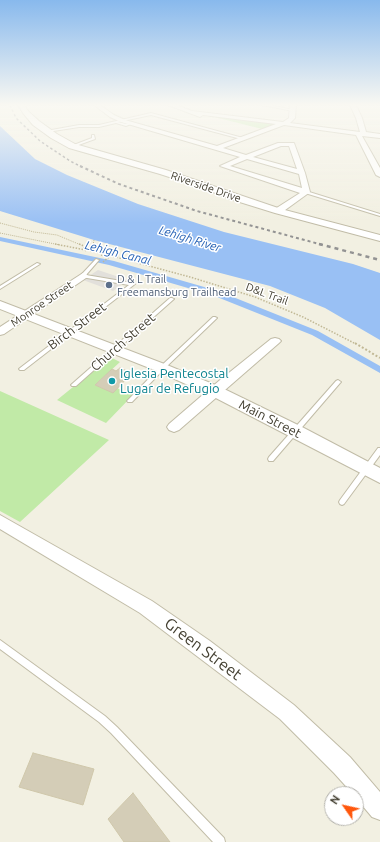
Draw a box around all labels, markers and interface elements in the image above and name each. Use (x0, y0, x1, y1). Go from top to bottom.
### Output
street label: Riverside Drive (169, 169, 243, 205)
water label: Lehigh River (157, 223, 223, 255)
water label: Lehigh Canal (84, 238, 152, 268)
place label: D & L Trail Freemansburg Trailhead (117, 272, 236, 298)
street label: Monroe Street (8, 278, 76, 330)
marker: D & L Trail Freemansburg Trailhead (104, 280, 114, 290)
street label: D&L Trail (244, 280, 290, 308)
street label: Birch Street (45, 299, 109, 353)
street label: Church Street (88, 310, 158, 374)
place label: Iglesia Pentecostal Lugar de Refugio (120, 366, 229, 397)
marker: Iglesia Pentecostal Lugar de Refugio (107, 376, 117, 386)
street label: Main Street (236, 397, 304, 441)
street label: Green Street (161, 614, 245, 684)
north arrow (324, 786, 364, 826)
text: N (328, 793, 342, 807)

